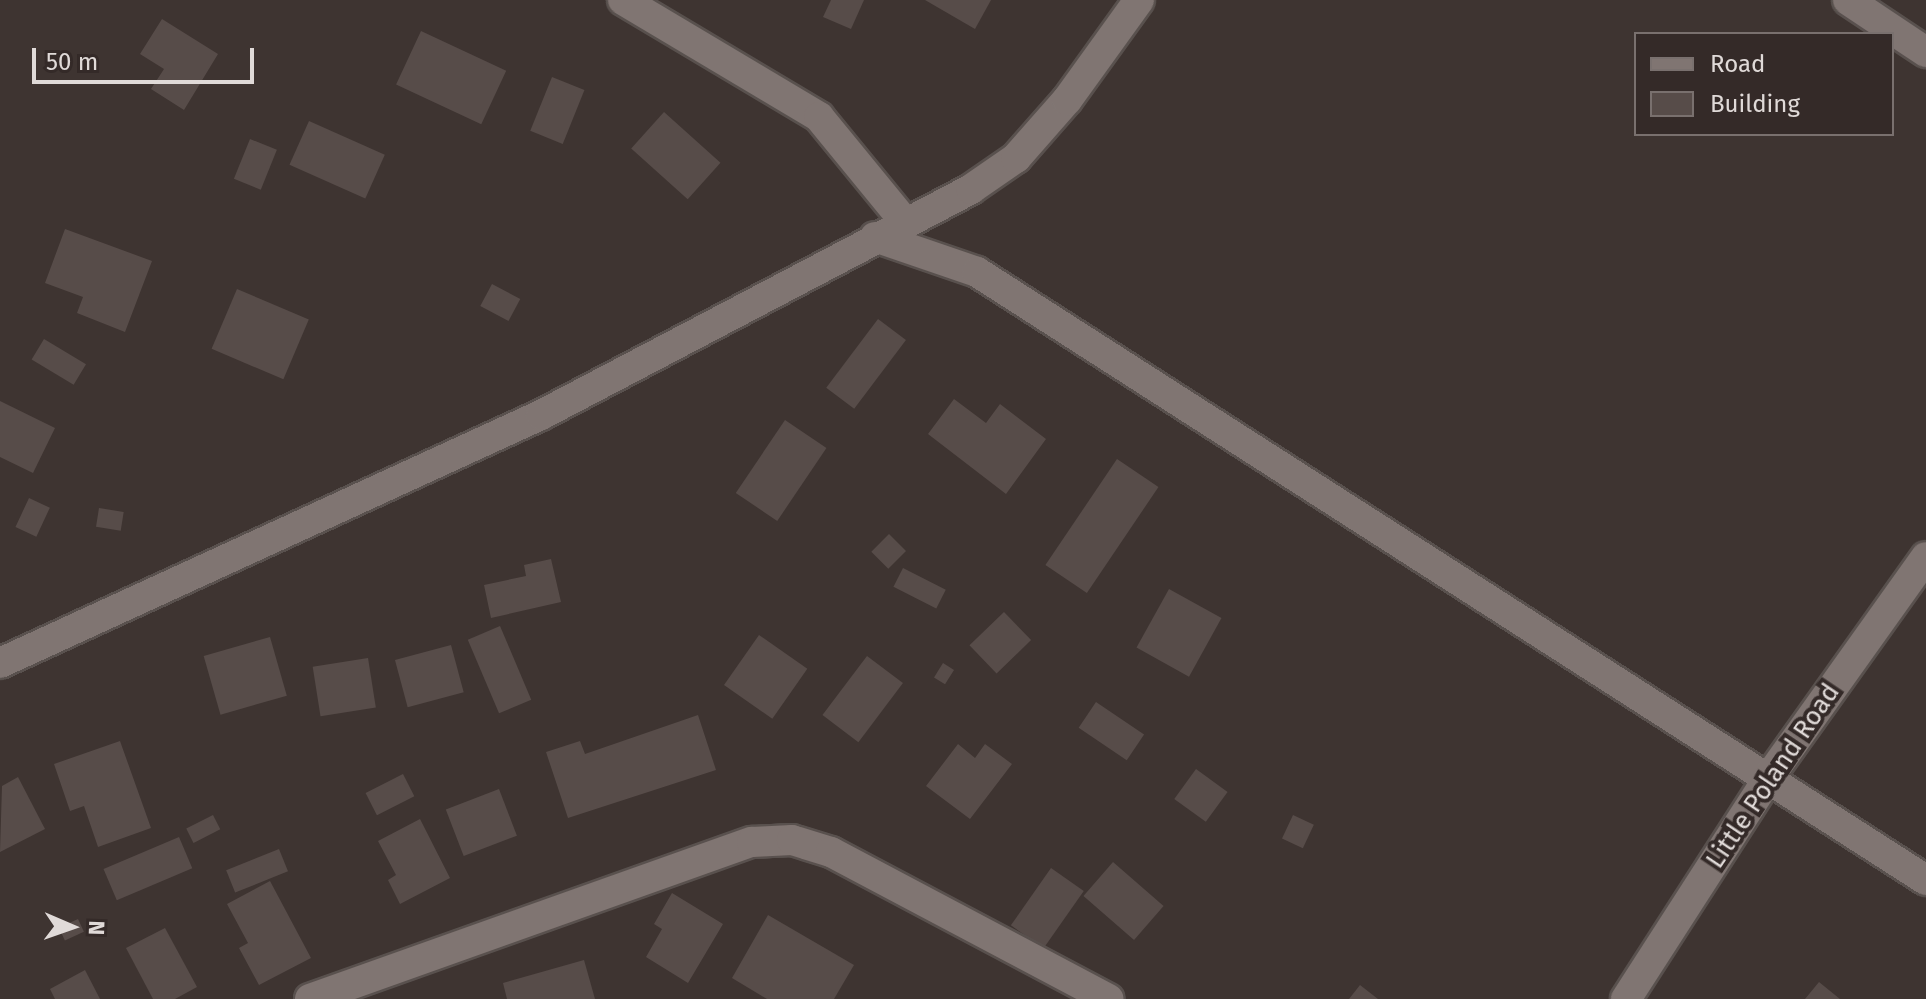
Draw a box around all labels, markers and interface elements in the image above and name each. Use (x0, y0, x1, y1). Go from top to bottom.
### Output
scale bar (36, 32, 258, 82)
legend (1634, 32, 1894, 136)
text: 50 m (46, 48, 98, 76)
text: Road (1710, 50, 1765, 78)
text: Building (1710, 90, 1800, 118)
street label: Little Poland Road (1700, 678, 1846, 874)
north arrow (32, 887, 112, 967)
text: N (83, 920, 110, 936)

